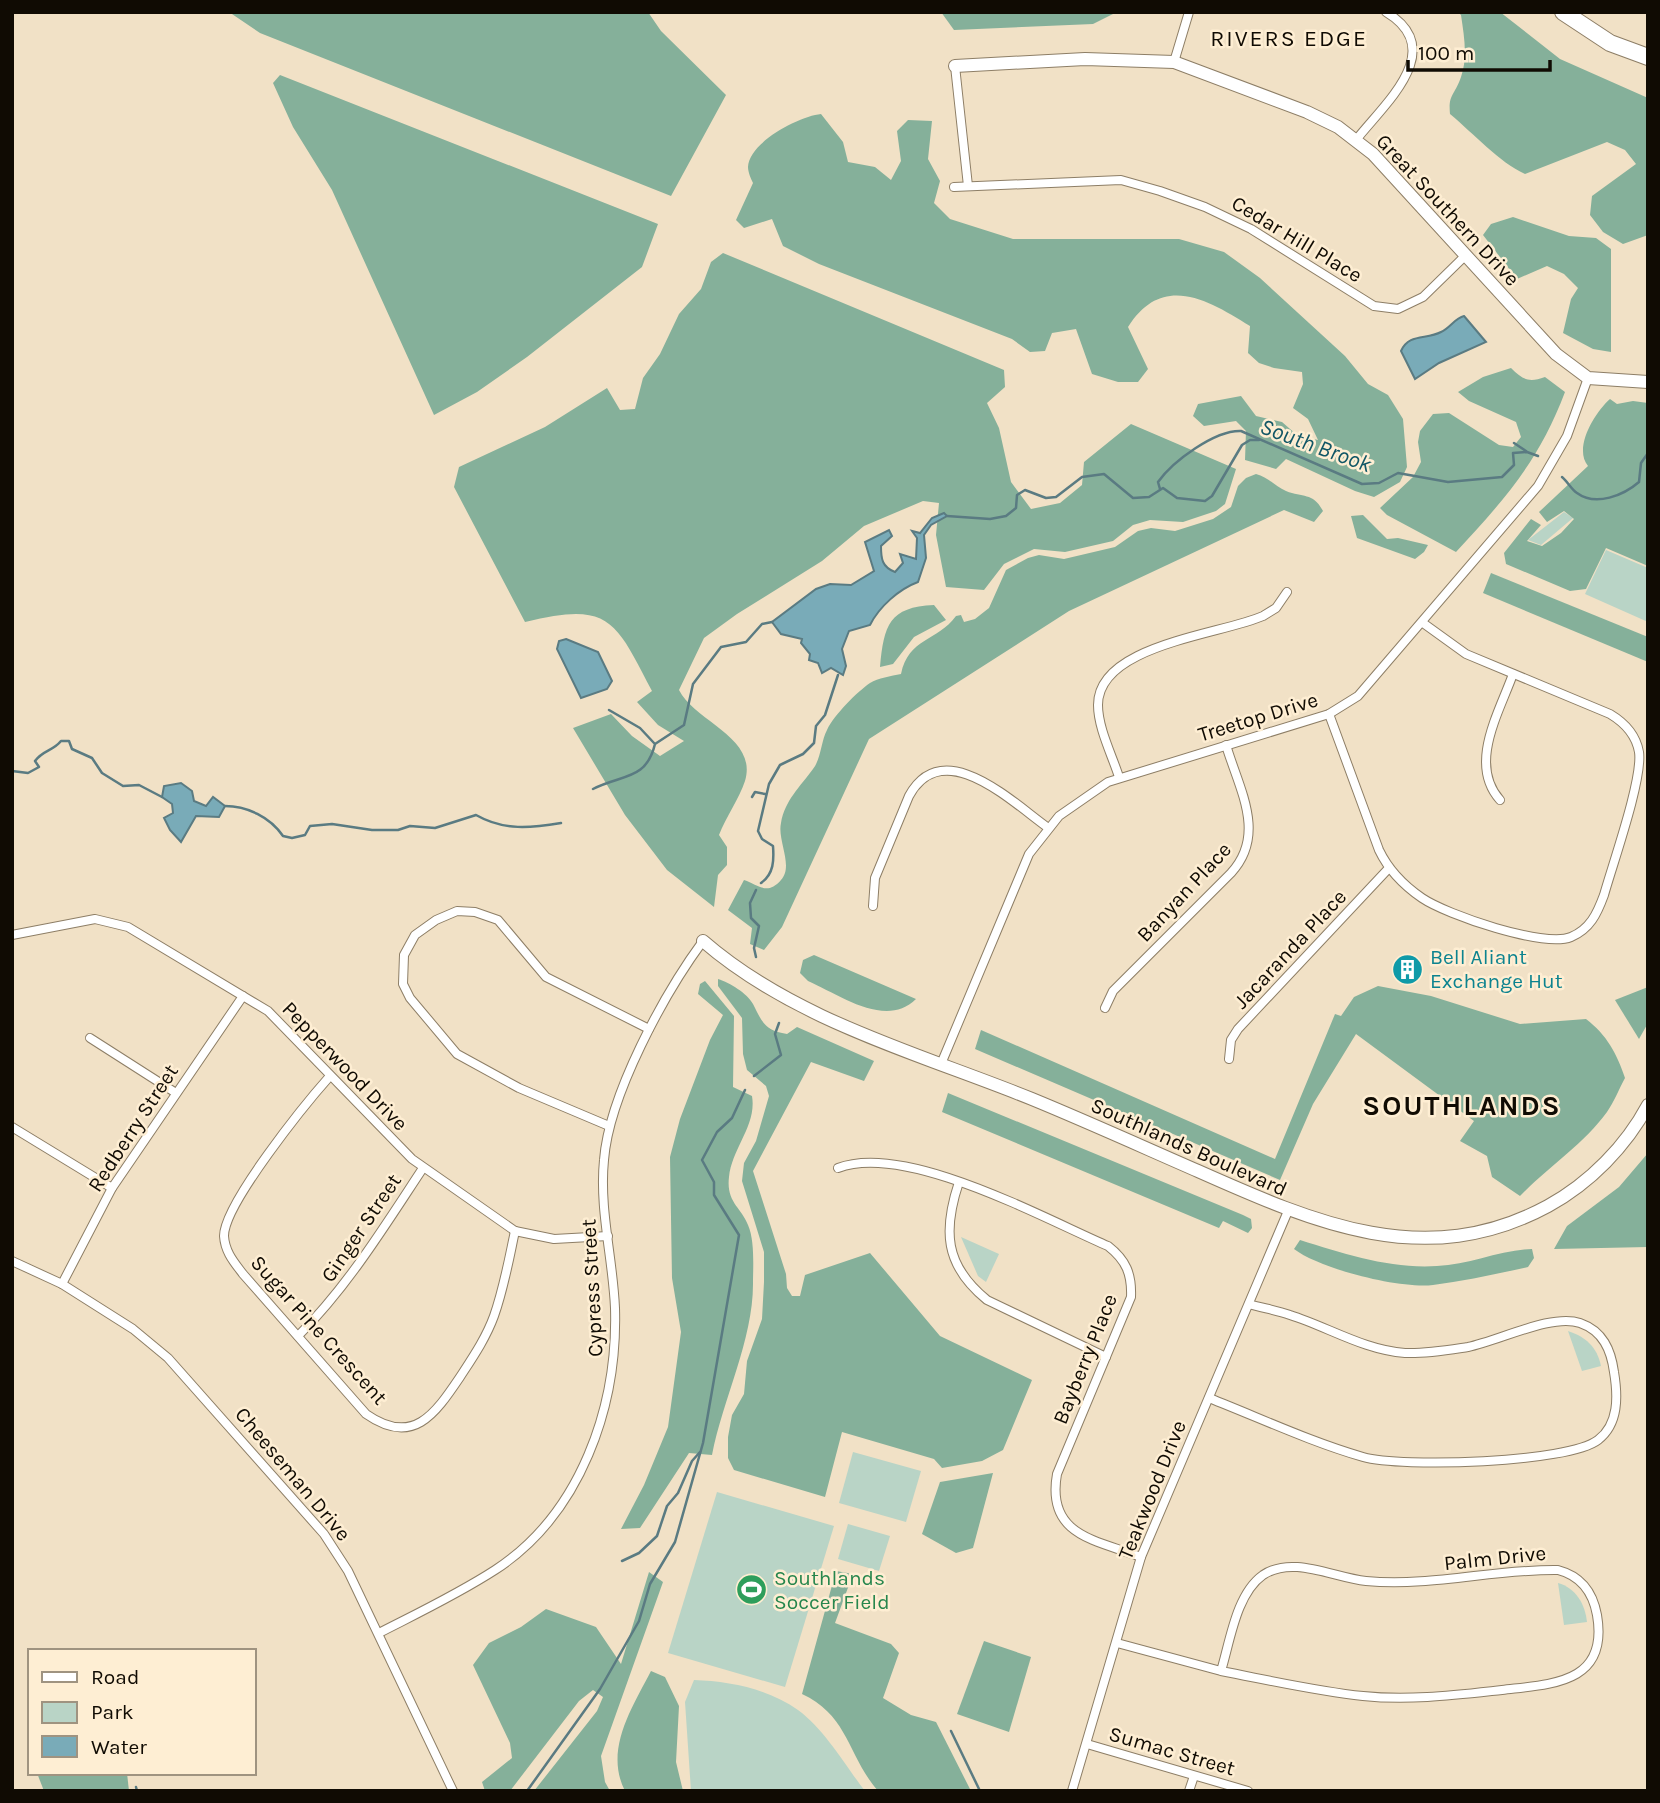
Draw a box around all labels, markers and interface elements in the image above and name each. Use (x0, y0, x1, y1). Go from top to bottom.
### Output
district label: RIVERS EDGE (1210, 25, 1368, 52)
scale bar (1408, 28, 1550, 72)
text: 100 m (1418, 41, 1475, 65)
street label: Great Southern Drive (1371, 129, 1525, 291)
street label: Cedar Hill Place (1227, 191, 1367, 287)
water label: South Brook (1256, 413, 1376, 478)
street label: Treetop Drive (1195, 687, 1321, 747)
street label: Banyan Place (1132, 837, 1236, 947)
street label: Jacaranda Place (1229, 885, 1351, 1013)
place label: Bell Aliant Exchange Hut (1430, 945, 1563, 993)
building icon: Bell Aliant Exchange Hut (1390, 952, 1424, 986)
street label: Pepperwood Drive (277, 997, 413, 1135)
street label: Redberry Street (83, 1060, 183, 1196)
district label: SOUTHLANDS (1362, 1089, 1562, 1122)
street label: Southlands Boulevard (1087, 1093, 1291, 1201)
street label: Ginger Street (316, 1169, 406, 1287)
street label: Cypress Street (576, 1218, 608, 1358)
street label: Sugar Pine Crescent (246, 1251, 392, 1410)
street label: Bayberry Place (1048, 1290, 1122, 1428)
street label: Cheeseman Drive (230, 1402, 356, 1546)
street label: Teakwood Drive (1113, 1417, 1191, 1563)
street label: Palm Drive (1443, 1541, 1547, 1575)
place label: Southlands Soccer Field (774, 1566, 890, 1614)
sports icon: Southlands Soccer Field (734, 1573, 768, 1607)
legend (28, 1649, 256, 1775)
text: Road (91, 1665, 139, 1689)
text: Park (91, 1700, 134, 1724)
street label: Sumac Street (1106, 1722, 1238, 1780)
text: Water (91, 1735, 147, 1759)

